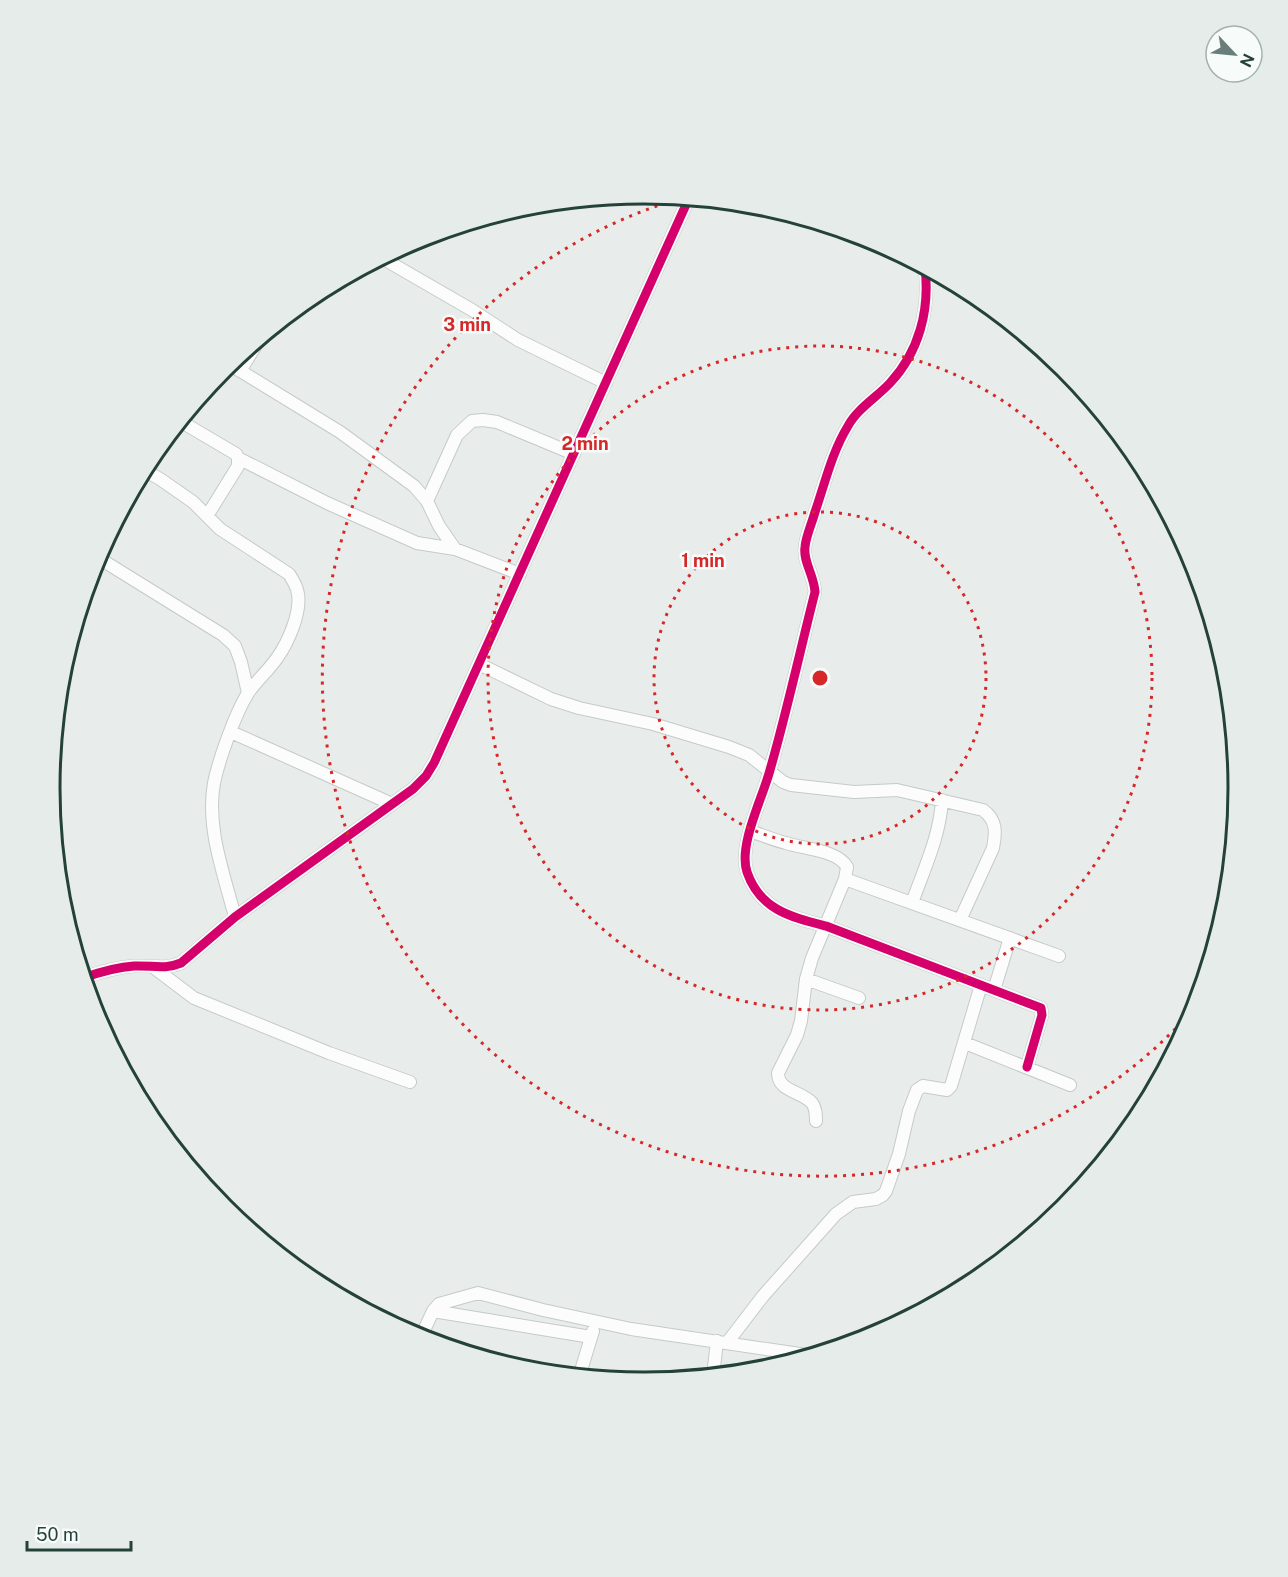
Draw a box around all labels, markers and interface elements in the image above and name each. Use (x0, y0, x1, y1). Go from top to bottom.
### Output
north arrow (1204, 24, 1264, 84)
text: N (1236, 51, 1258, 70)
text: 3 min (443, 314, 491, 335)
text: 2 min (561, 433, 609, 454)
text: 1 min (681, 550, 725, 571)
centre of rings (810, 668, 830, 688)
scale bar (27, 1514, 130, 1552)
text: 50 m (36, 1524, 79, 1545)

